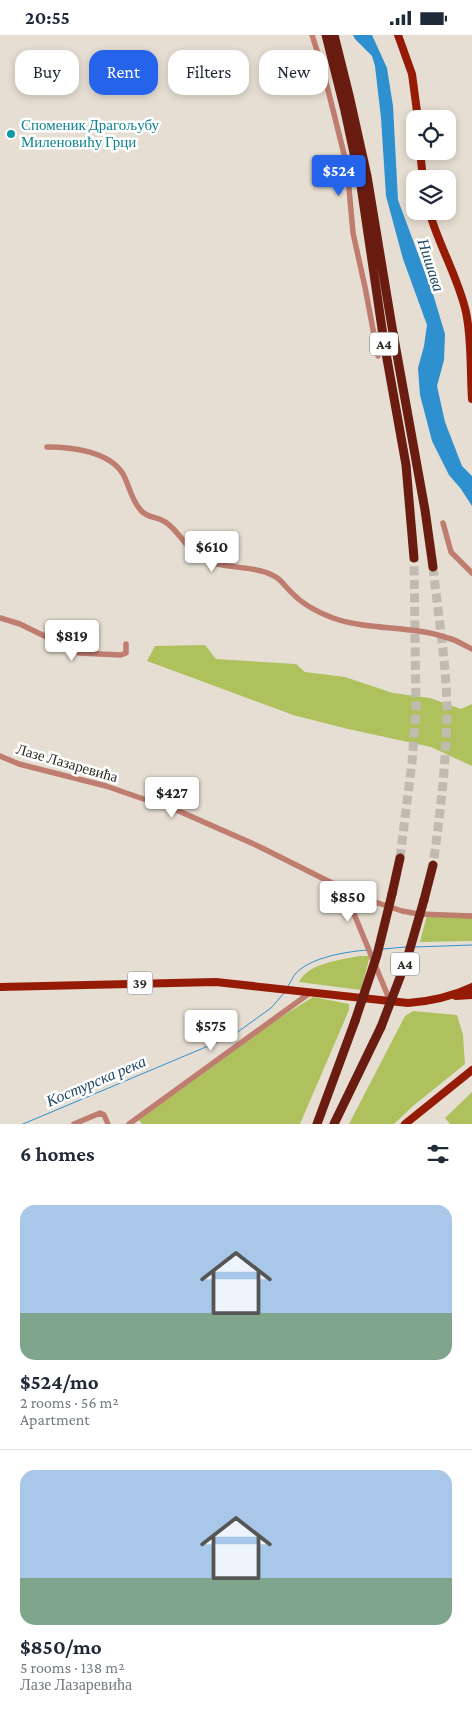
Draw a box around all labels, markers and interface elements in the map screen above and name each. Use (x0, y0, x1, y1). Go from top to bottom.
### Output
text: 20:55 (25, 7, 70, 28)
chip: Buy (15, 50, 79, 95)
chip: Rent (89, 50, 158, 95)
chip: Filters (168, 50, 249, 95)
chip: New (259, 50, 328, 95)
map controls (406, 110, 456, 220)
button: locate (406, 110, 456, 160)
place label: Споменик Драгољубу Миленовићу Грци (21, 117, 159, 150)
marker: Споменик Драгољубу Миленовићу Грци (5, 128, 17, 140)
pin: $524 (309, 155, 369, 197)
text: $524 (323, 162, 355, 179)
button: layers (406, 170, 456, 220)
water label: Нишава (414, 236, 447, 294)
road number: A4 (370, 333, 398, 355)
pin: $610 (182, 531, 242, 573)
text: $610 (196, 538, 228, 555)
pin: $819 (42, 619, 102, 662)
text: $819 (56, 627, 88, 644)
street label: Лазе Лазаревића (14, 741, 120, 785)
pin: $427 (142, 777, 202, 819)
text: $427 (156, 784, 188, 801)
pin: $850 (318, 881, 378, 923)
text: $850 (331, 888, 365, 905)
road number: A4 (391, 953, 419, 976)
road number: 39 (128, 971, 152, 995)
pin: $575 (181, 1009, 241, 1052)
text: $575 (196, 1017, 226, 1034)
water label: Костурска река (43, 1052, 149, 1111)
icon: filters (424, 1140, 452, 1168)
text: 6 homes (20, 1142, 95, 1166)
icon: home (191, 1238, 281, 1328)
text: $524/mo (20, 1370, 99, 1394)
text: 2 rooms · 56 m² (20, 1394, 119, 1411)
text: Apartment (20, 1411, 90, 1428)
icon: home (191, 1503, 281, 1593)
text: $850/mo (20, 1635, 102, 1659)
text: 5 rooms · 138 m² (20, 1659, 124, 1676)
text: Лазе Лазаревића (20, 1676, 132, 1693)

